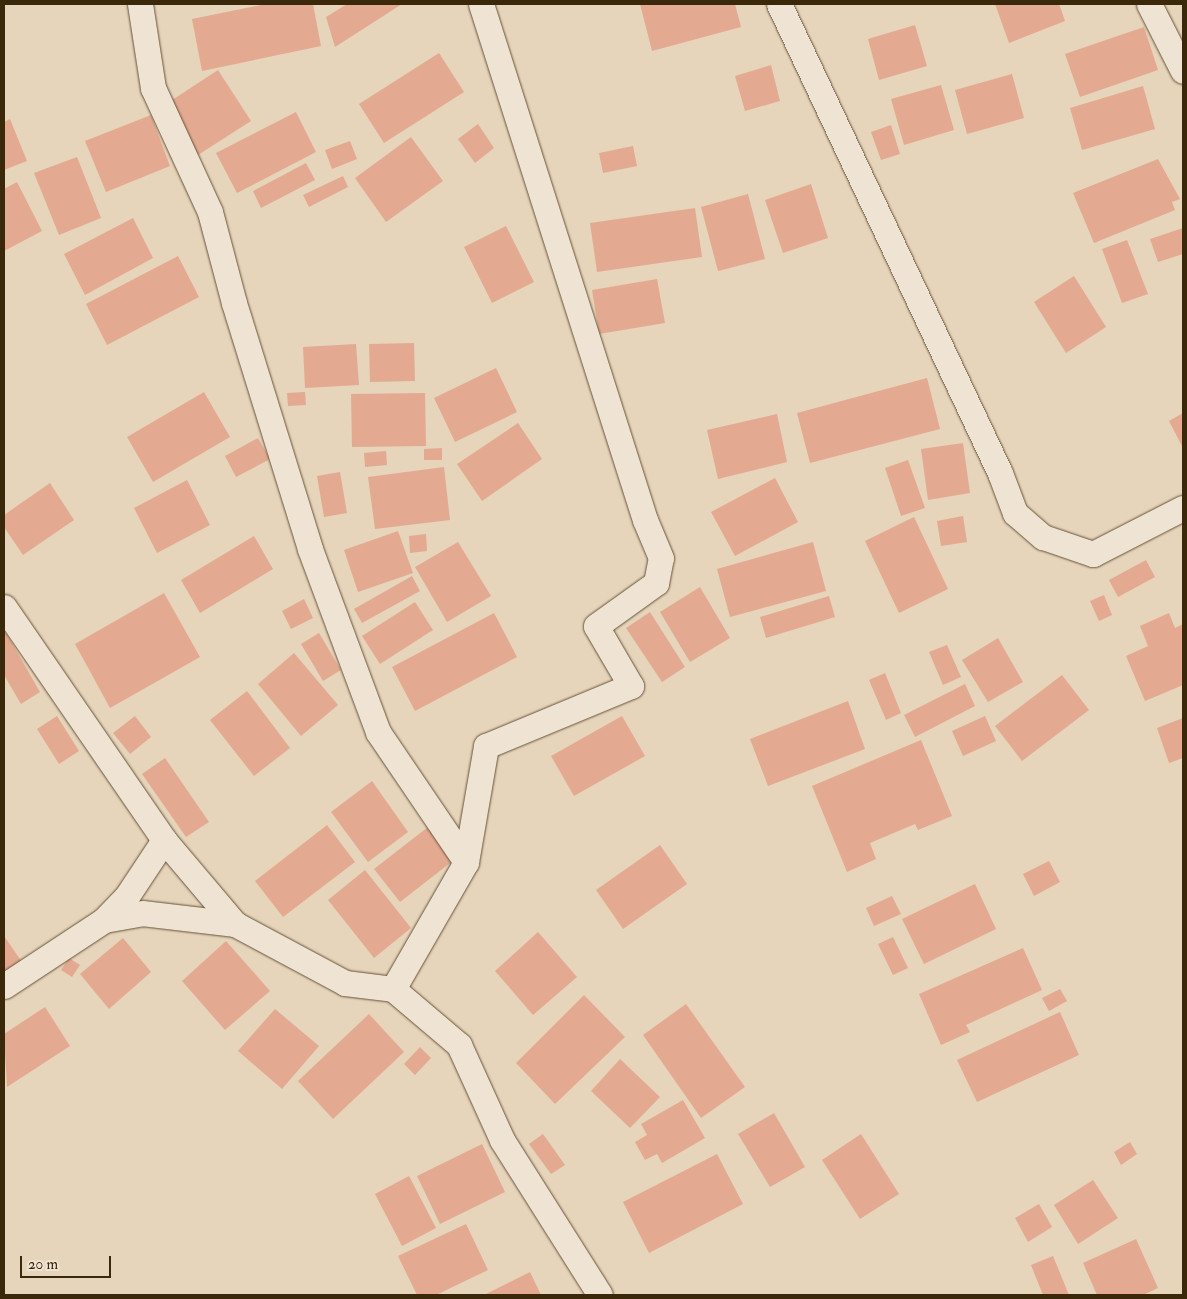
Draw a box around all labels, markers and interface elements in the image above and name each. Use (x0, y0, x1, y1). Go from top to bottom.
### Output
scale bar (22, 1246, 114, 1278)
text: 20 m (28, 1255, 58, 1274)

